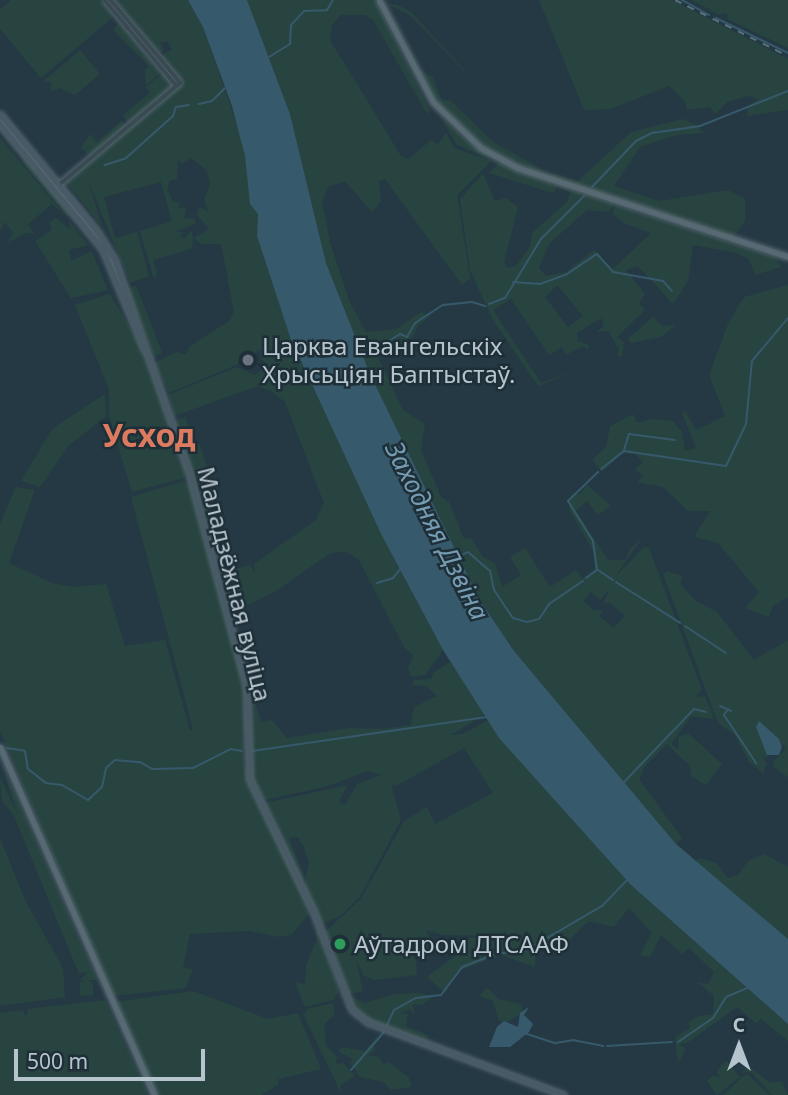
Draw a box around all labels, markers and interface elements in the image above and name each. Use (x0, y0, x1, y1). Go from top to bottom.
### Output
place label: Царква Евангельскіх Хрысьціян Баптыстаў. (262, 332, 515, 388)
marker: Царква Евангельскіх Хрысьціян Баптыстаў. (240, 352, 256, 368)
district label: Усход (103, 416, 195, 454)
water label: Заходняя Дзвіна (379, 437, 495, 625)
street label: Маладзёжная вуліца (192, 464, 278, 704)
place label: Аўтадром ДТСААФ (354, 930, 569, 958)
marker: Аўтадром ДТСААФ (332, 936, 348, 952)
north arrow (704, 1011, 774, 1081)
text: С (733, 1012, 745, 1038)
scale bar (18, 1036, 208, 1080)
text: 500 m (27, 1047, 88, 1075)

